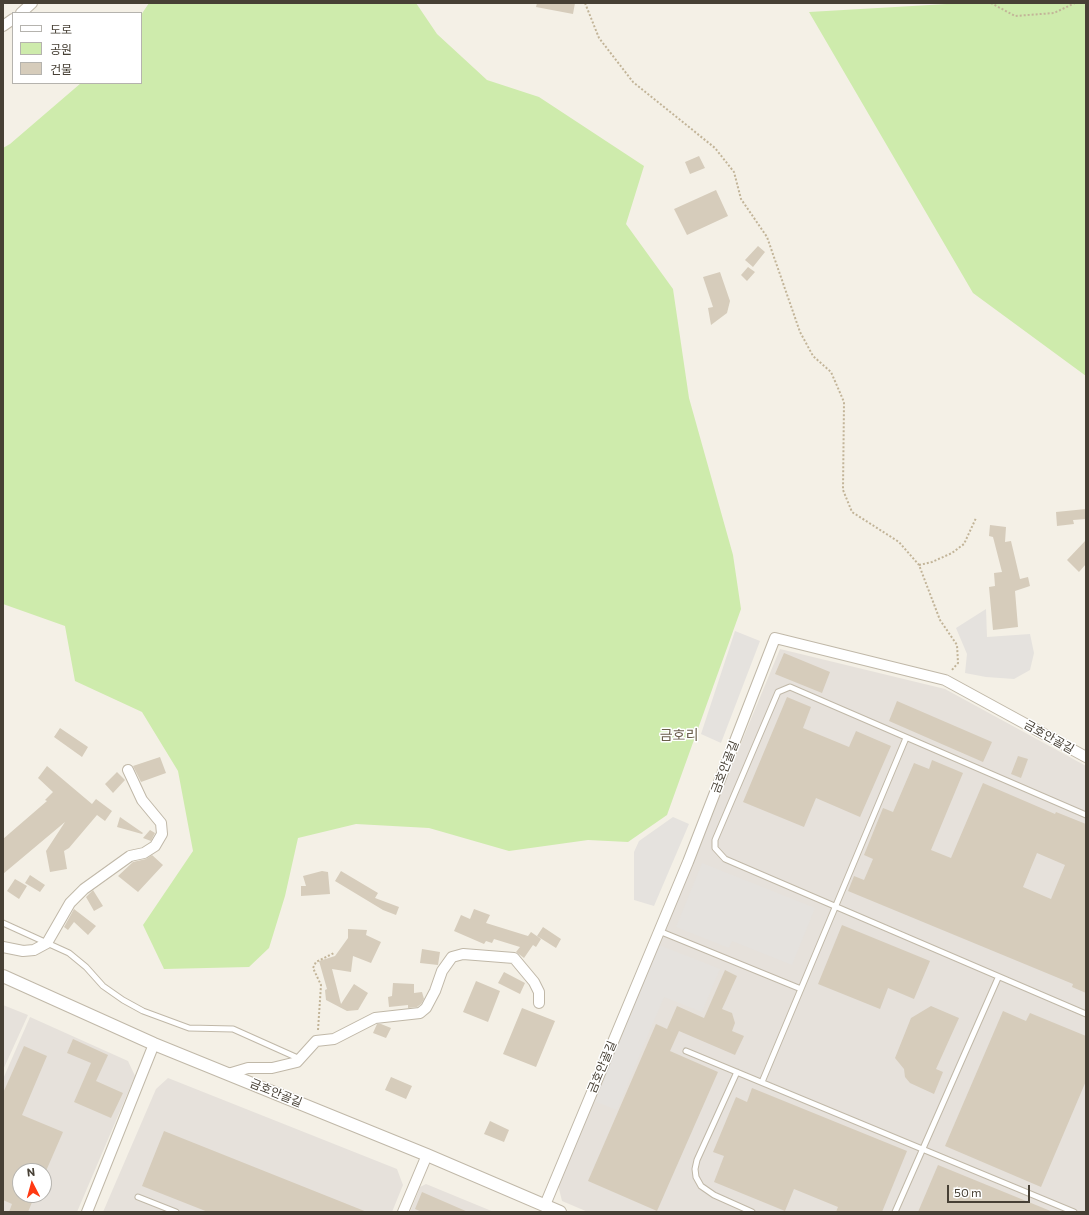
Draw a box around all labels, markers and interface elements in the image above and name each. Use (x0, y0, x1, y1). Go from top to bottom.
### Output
legend (12, 12, 142, 84)
text: 도로 (50, 22, 72, 36)
text: 공원 (50, 42, 72, 56)
text: 건물 (50, 62, 72, 76)
street label: 금호안골길 (1021, 717, 1077, 757)
district label: 금호리 (660, 727, 698, 743)
street label: 금호안골길 (708, 739, 742, 795)
street label: 금호안골길 (585, 1039, 619, 1095)
street label: 금호안골길 (248, 1076, 304, 1110)
north arrow (12, 1163, 52, 1203)
text: N (26, 1165, 36, 1178)
scale bar (949, 1177, 1032, 1203)
text: 50 m (954, 1185, 982, 1199)

